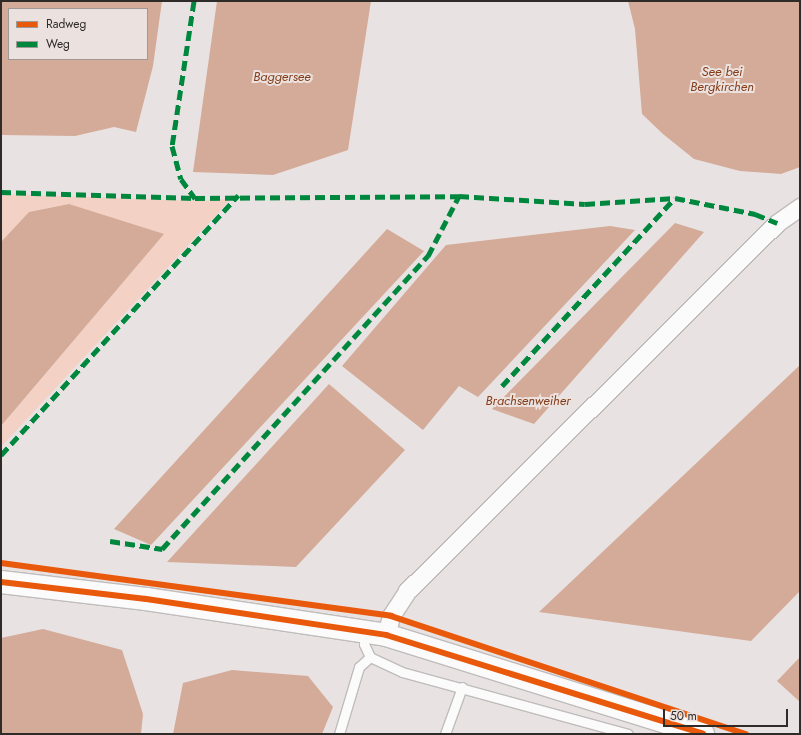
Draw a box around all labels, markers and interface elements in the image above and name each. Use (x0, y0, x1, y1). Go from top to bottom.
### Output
legend (8, 8, 148, 60)
text: Radweg (46, 15, 86, 33)
text: Weg (46, 35, 70, 53)
water label: See bei Bergkirchen (690, 65, 754, 96)
water label: Baggersee (253, 69, 311, 85)
water label: Brachsenweiher (486, 393, 570, 409)
scale bar (665, 701, 790, 727)
text: 50 m (670, 707, 697, 725)

